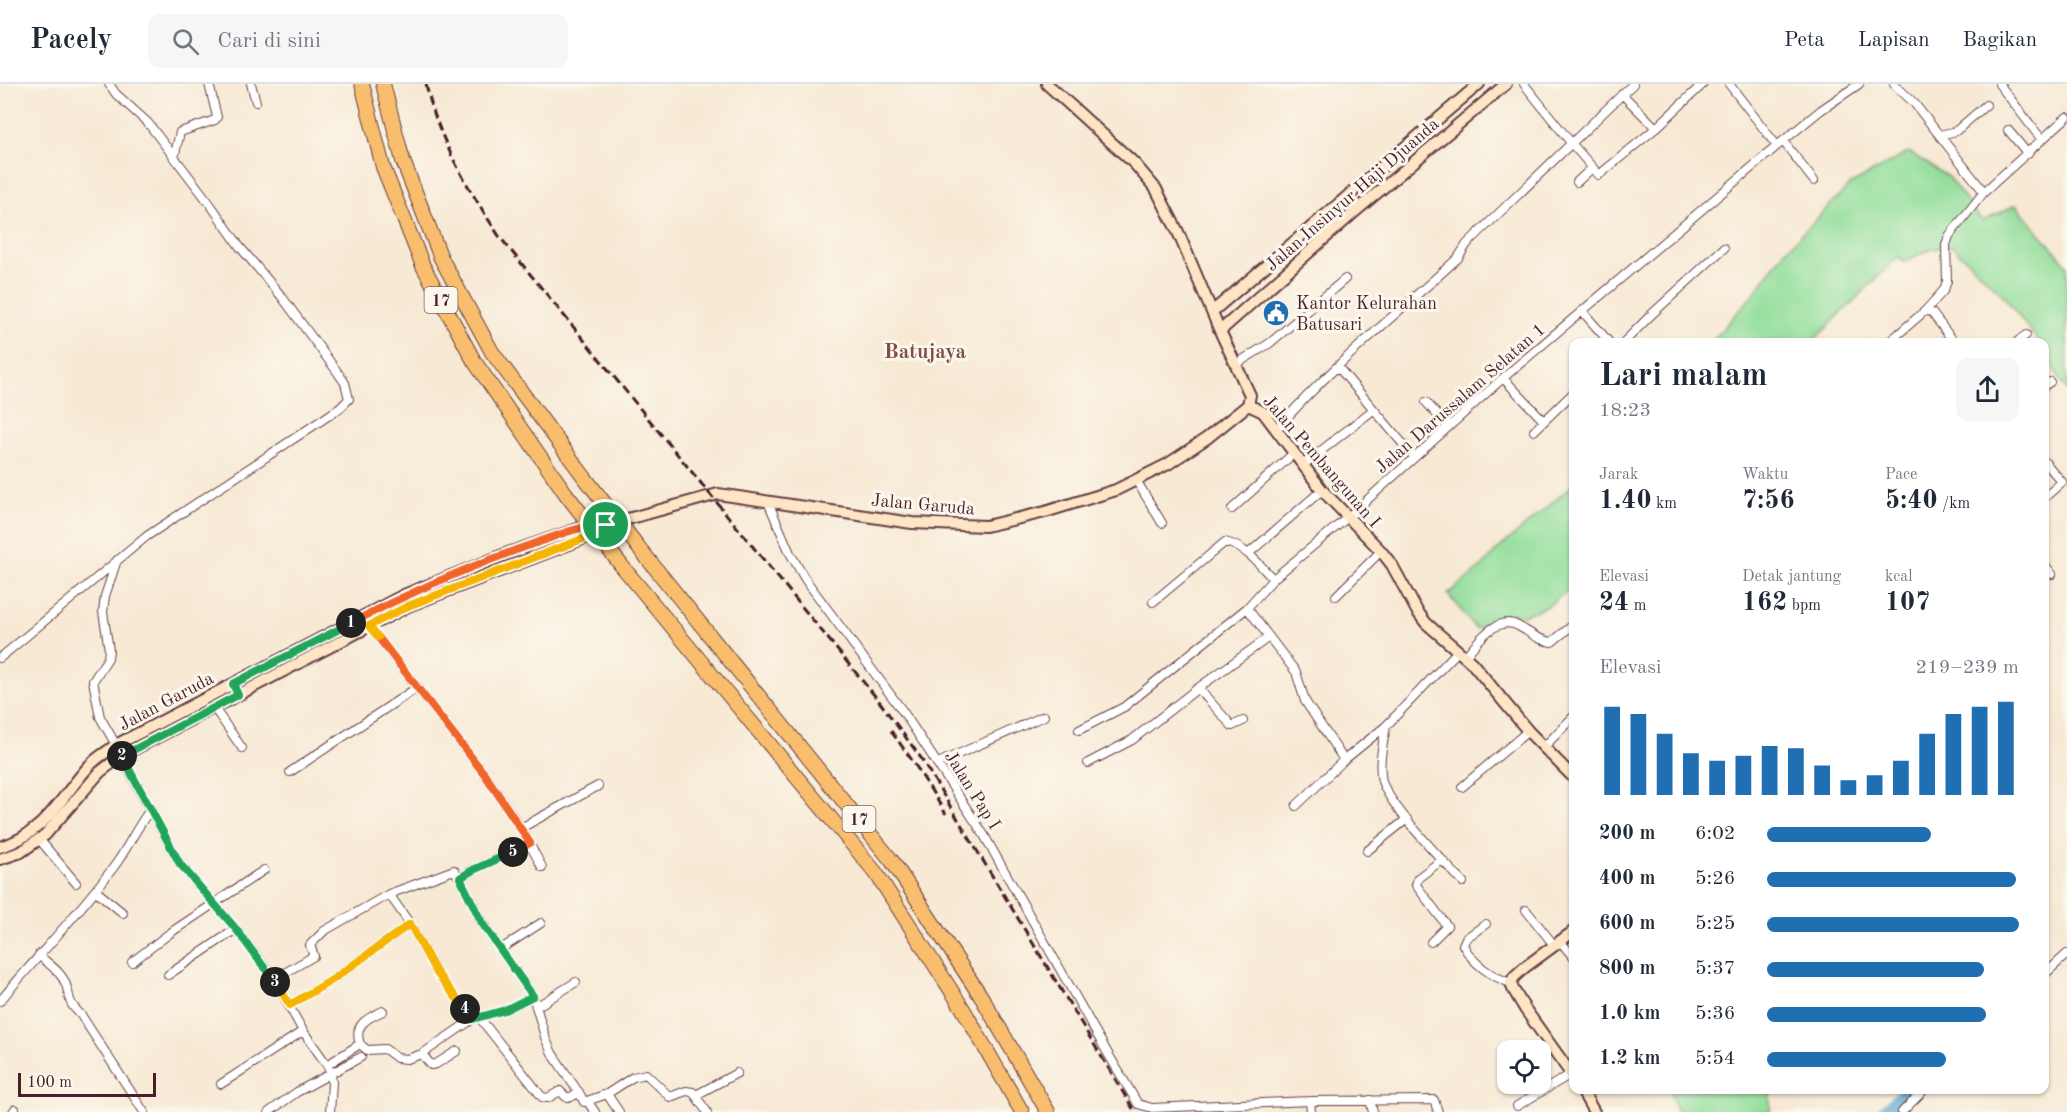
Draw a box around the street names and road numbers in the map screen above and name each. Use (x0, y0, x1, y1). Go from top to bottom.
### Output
street label: Jalan Insinyur Haji Djuanda (1263, 115, 1443, 275)
road number: 17 (424, 287, 458, 313)
street label: Jalan Darussalam Selatan 1 (1372, 320, 1549, 477)
street label: Jalan Pembangunan I (1259, 392, 1383, 531)
street label: Jalan Garuda (870, 491, 976, 519)
street label: Jalan Garuda (116, 669, 217, 734)
street label: Jalan Pap I (941, 748, 1003, 833)
road number: 17 (842, 806, 876, 832)

